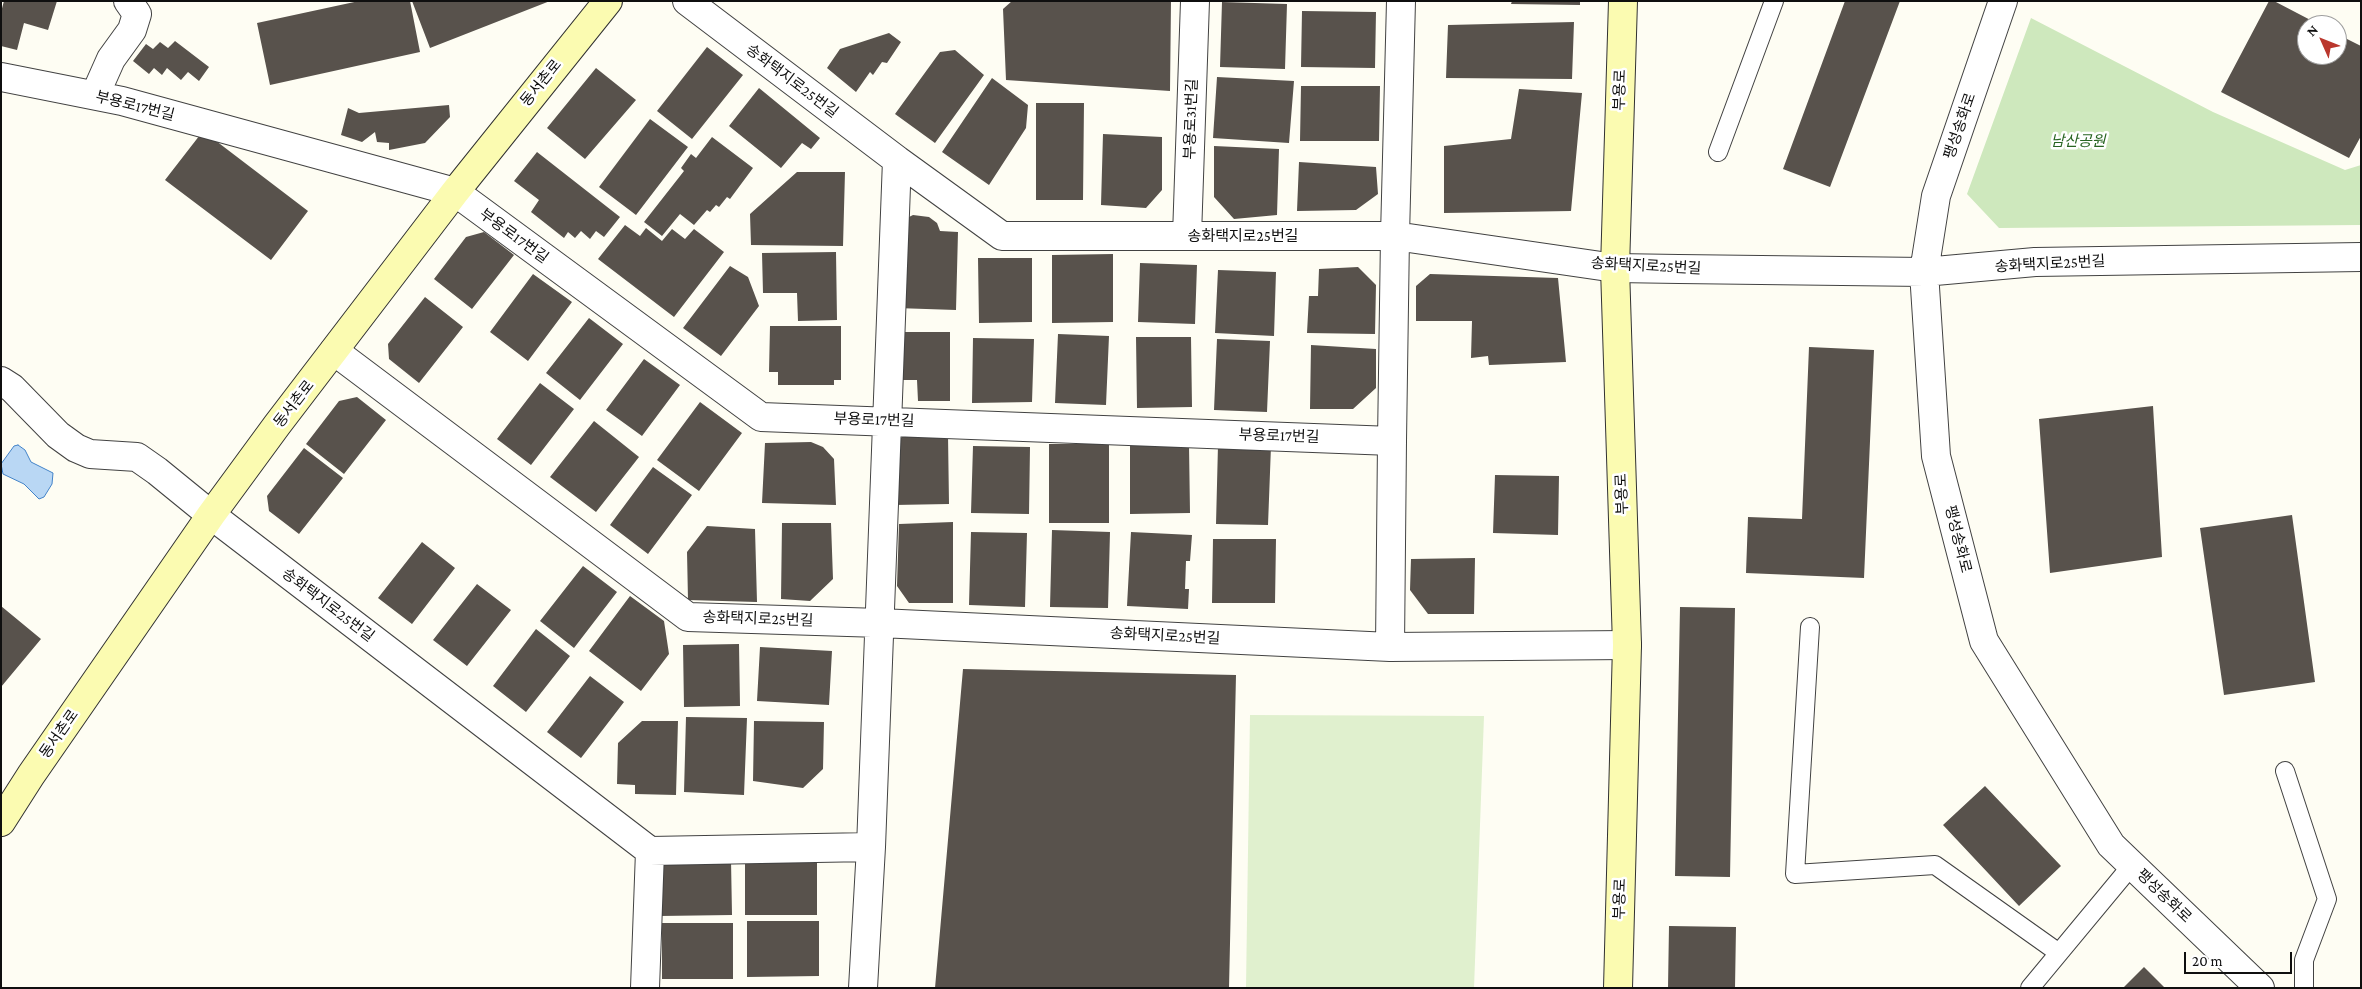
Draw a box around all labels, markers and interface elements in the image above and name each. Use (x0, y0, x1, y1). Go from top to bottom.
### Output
north arrow (2297, 15, 2347, 65)
text: N (2303, 21, 2321, 39)
street label: 송화택지로25번길 (742, 40, 842, 122)
street label: 동서촌로 (517, 56, 565, 110)
street label: 부용로 (1610, 69, 1630, 111)
street label: 부용로31번길 (1181, 78, 1201, 160)
street label: 부용로17번길 (94, 87, 176, 125)
street label: 팽성송화로 (1940, 90, 1980, 162)
park label: 남산공원 (2050, 132, 2106, 150)
street label: 부용로17번길 (476, 205, 552, 267)
street label: 송화택지로25번길 (1188, 227, 1298, 245)
street label: 송화택지로25번길 (1994, 252, 2106, 276)
street label: 송화택지로25번길 (1590, 254, 1702, 278)
street label: 동서촌로 (270, 377, 318, 431)
street label: 부용로17번길 (833, 410, 915, 430)
street label: 부용로17번길 (1238, 426, 1320, 446)
street label: 부용로 (1612, 473, 1632, 515)
street label: 팽성송화로 (1941, 503, 1975, 575)
street label: 송화택지로25번길 (278, 564, 378, 646)
street label: 송화택지로25번길 (702, 608, 814, 630)
street label: 송화택지로25번길 (1109, 624, 1221, 648)
street label: 동서촌로 (36, 706, 82, 762)
street label: 팽성송화로 (2133, 866, 2195, 926)
street label: 부용로 (1610, 878, 1630, 920)
scale bar (2187, 942, 2294, 974)
text: 20 m (2192, 953, 2223, 969)

